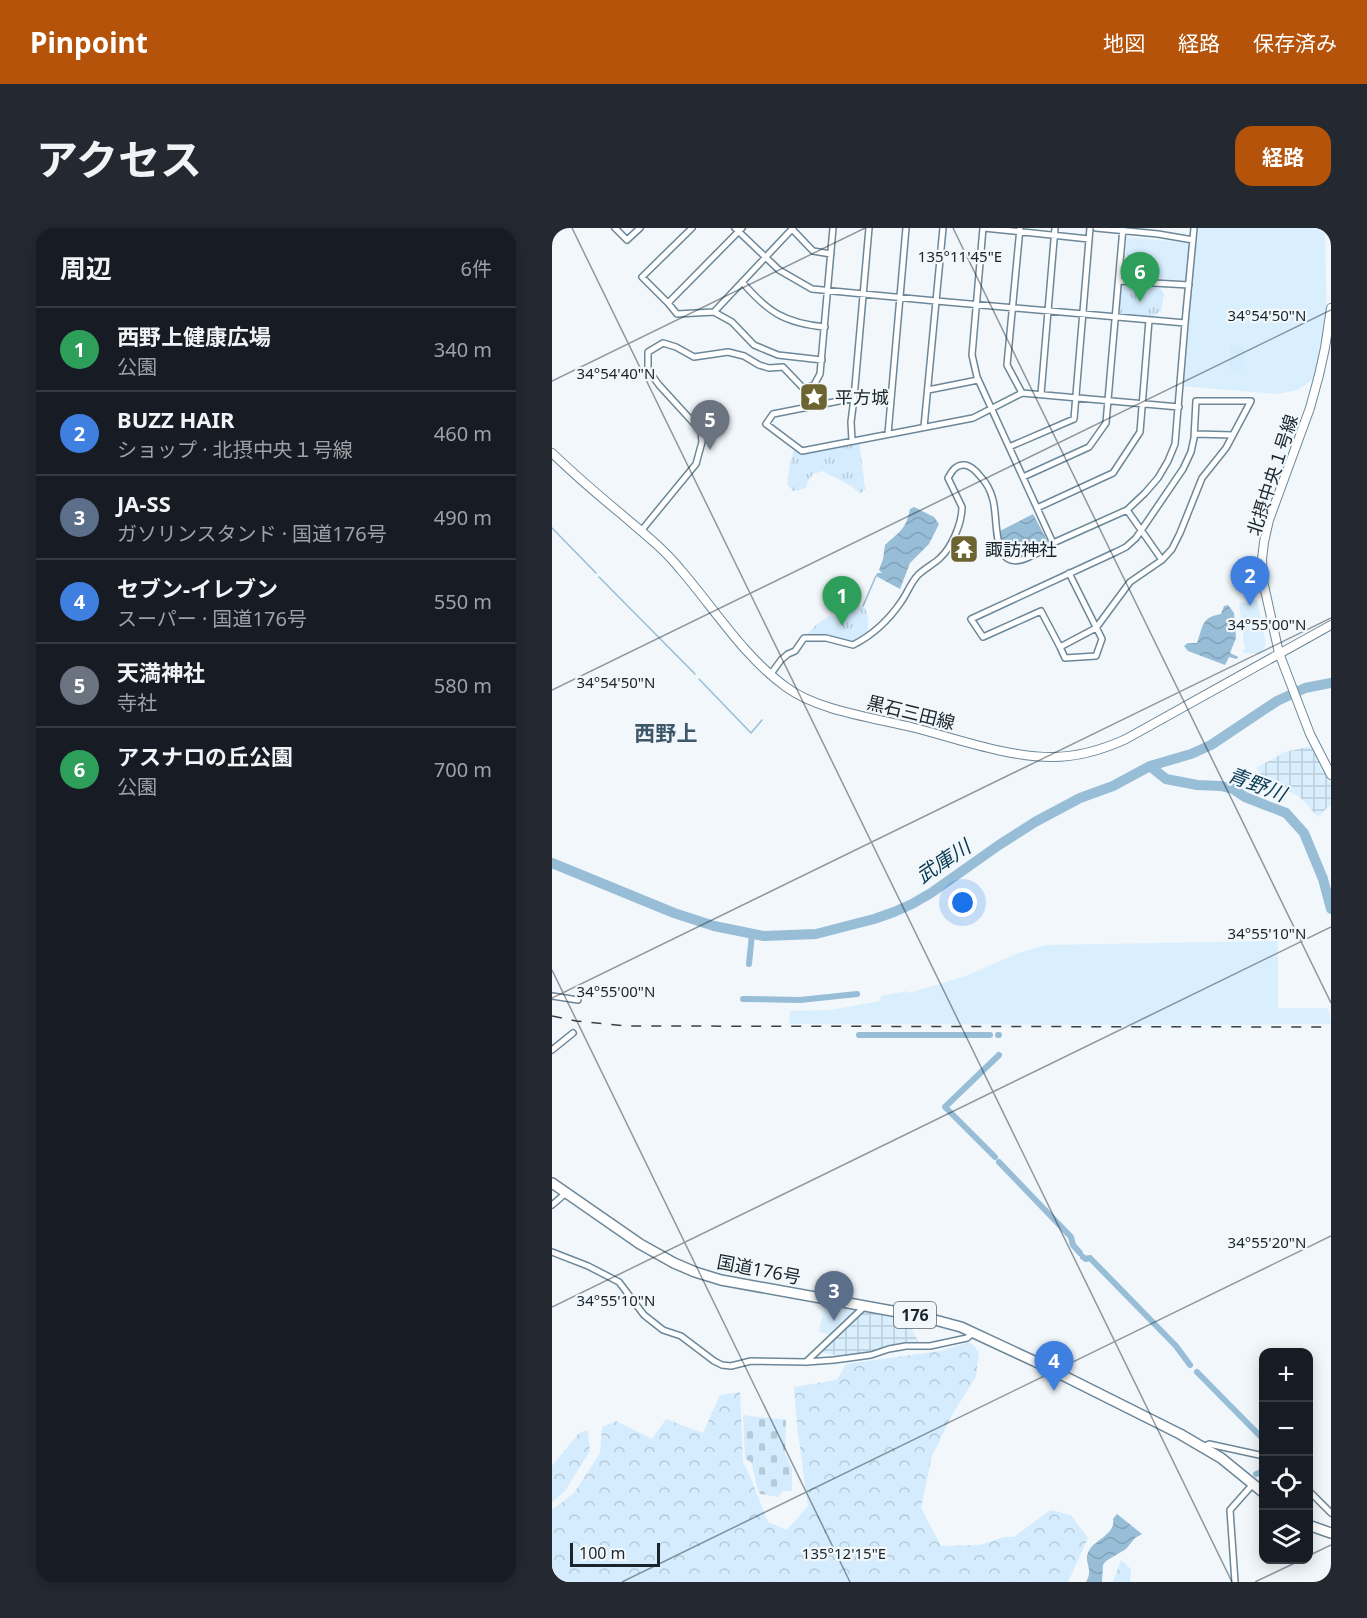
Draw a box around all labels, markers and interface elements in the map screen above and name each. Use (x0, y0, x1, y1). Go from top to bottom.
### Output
text: Pinpoint (30, 23, 148, 61)
text: 地図 (1103, 29, 1145, 57)
text: 経路 (1178, 29, 1220, 57)
text: 保存済み (1253, 29, 1337, 57)
button: 経路 (1235, 126, 1331, 186)
text: アクセス (36, 130, 202, 187)
text: 135°11'45"E (918, 246, 1002, 266)
text: 周辺 (60, 250, 112, 286)
pin: 6 (1120, 253, 1160, 302)
text: 6件 (461, 255, 492, 282)
text: 34°54'50"N (1228, 305, 1306, 325)
text: 西野上健康広場 (117, 321, 271, 351)
text: 1 (74, 336, 85, 363)
text: 340 m (434, 336, 492, 363)
text: 公園 (117, 353, 157, 380)
text: 34°54'40"N (577, 363, 655, 383)
place icon: 平方城 (798, 381, 830, 413)
place label: 平方城 (835, 385, 889, 409)
pin: 5 (690, 400, 730, 450)
text: BUZZ HAIR (117, 404, 235, 434)
street label: 北摂中央１号線 (1241, 411, 1303, 539)
text: 2 (74, 420, 85, 447)
text: 460 m (434, 420, 492, 447)
text: ショップ · 北摂中央１号線 (117, 436, 353, 463)
text: JA-SS (117, 488, 171, 518)
text: 3 (74, 504, 85, 531)
text: 490 m (434, 504, 492, 531)
text: ガソリンスタンド · 国道176号 (117, 520, 387, 547)
temple icon: 諏訪神社 (948, 533, 980, 565)
place label: 諏訪神社 (985, 537, 1057, 561)
pin: 2 (1230, 556, 1270, 606)
text: セブン-イレブン (117, 573, 278, 603)
pin: 1 (822, 576, 862, 626)
text: 4 (74, 588, 85, 615)
text: 550 m (434, 588, 492, 615)
text: スーパー · 国道176号 (117, 605, 307, 632)
text: 34°55'00"N (1228, 614, 1306, 634)
text: 天満神社 (117, 657, 205, 687)
text: 5 (74, 672, 85, 699)
text: 580 m (434, 672, 492, 699)
text: 34°54'50"N (577, 672, 655, 692)
text: 寺社 (117, 689, 157, 716)
street label: 黒石三田線 (864, 689, 958, 735)
district label: 西野上 (635, 719, 698, 747)
text: アスナロの丘公園 (117, 741, 293, 771)
text: 6 (74, 756, 85, 783)
text: 700 m (434, 756, 492, 783)
water label: 青野川 (1224, 761, 1292, 808)
text: 公園 (117, 773, 157, 800)
water label: 武庫川 (911, 832, 977, 889)
your location (948, 888, 977, 917)
text: 34°55'10"N (1228, 923, 1306, 943)
text: 34°55'00"N (577, 981, 655, 1001)
text: 34°55'20"N (1228, 1232, 1306, 1252)
street label: 国道176号 (715, 1249, 803, 1289)
pin: 3 (814, 1272, 854, 1321)
text: 34°55'10"N (577, 1290, 655, 1310)
road number: 176 (894, 1302, 936, 1328)
pin: 4 (1034, 1342, 1074, 1391)
map controls (1259, 1348, 1313, 1564)
button: + (1259, 1348, 1313, 1402)
button: − (1259, 1402, 1313, 1456)
button: locate (1259, 1456, 1313, 1510)
button: layers (1259, 1510, 1313, 1564)
scale bar (570, 1540, 660, 1568)
text: 100 m (579, 1542, 626, 1564)
text: 135°12'15"E (802, 1543, 886, 1563)

